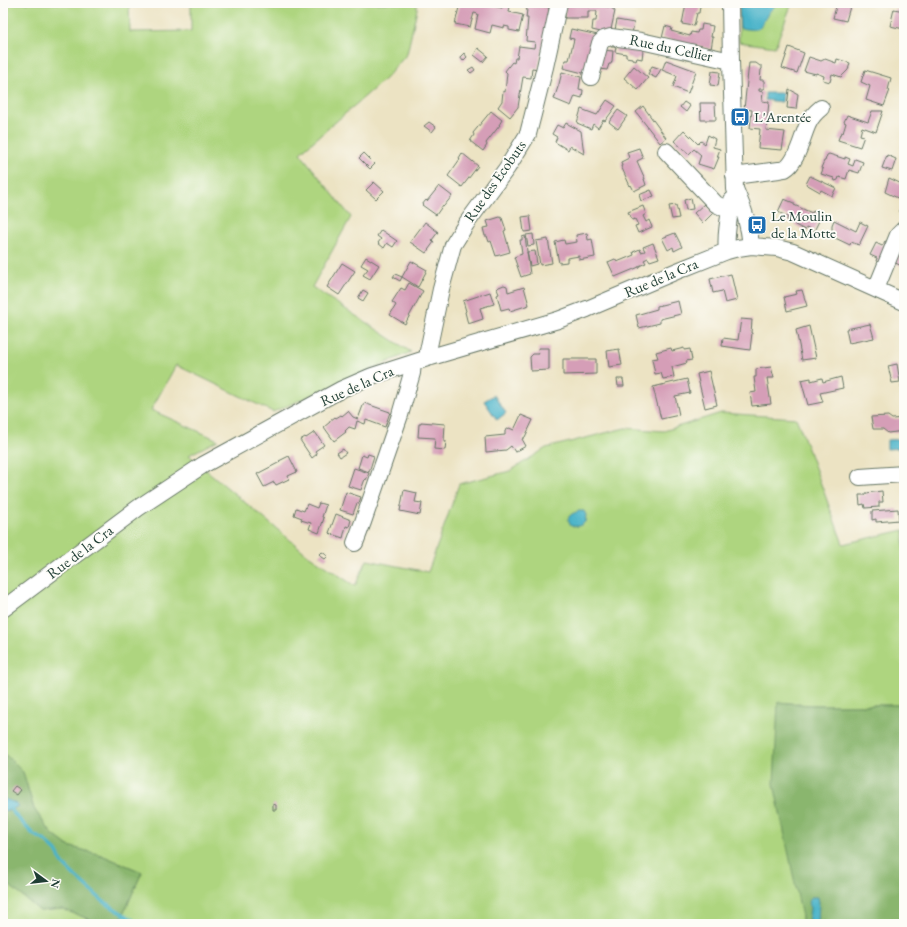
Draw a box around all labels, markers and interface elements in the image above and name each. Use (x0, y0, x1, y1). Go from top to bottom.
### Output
street label: Rue du Cellier (628, 29, 714, 66)
bus stop icon: L'Arentée (729, 106, 751, 128)
place label: L'Arentée (754, 107, 811, 126)
street label: Rue des Ecobuts (459, 136, 530, 225)
place label: Le Moulin de la Motte (771, 206, 836, 242)
bus stop icon: Le Moulin de la Motte (746, 214, 768, 236)
street label: Rue de la Cra (621, 254, 700, 302)
street label: Rue de la Cra (317, 361, 396, 410)
street label: Rue de la Cra (43, 520, 117, 583)
north arrow (26, 861, 66, 901)
text: N (48, 877, 64, 890)

